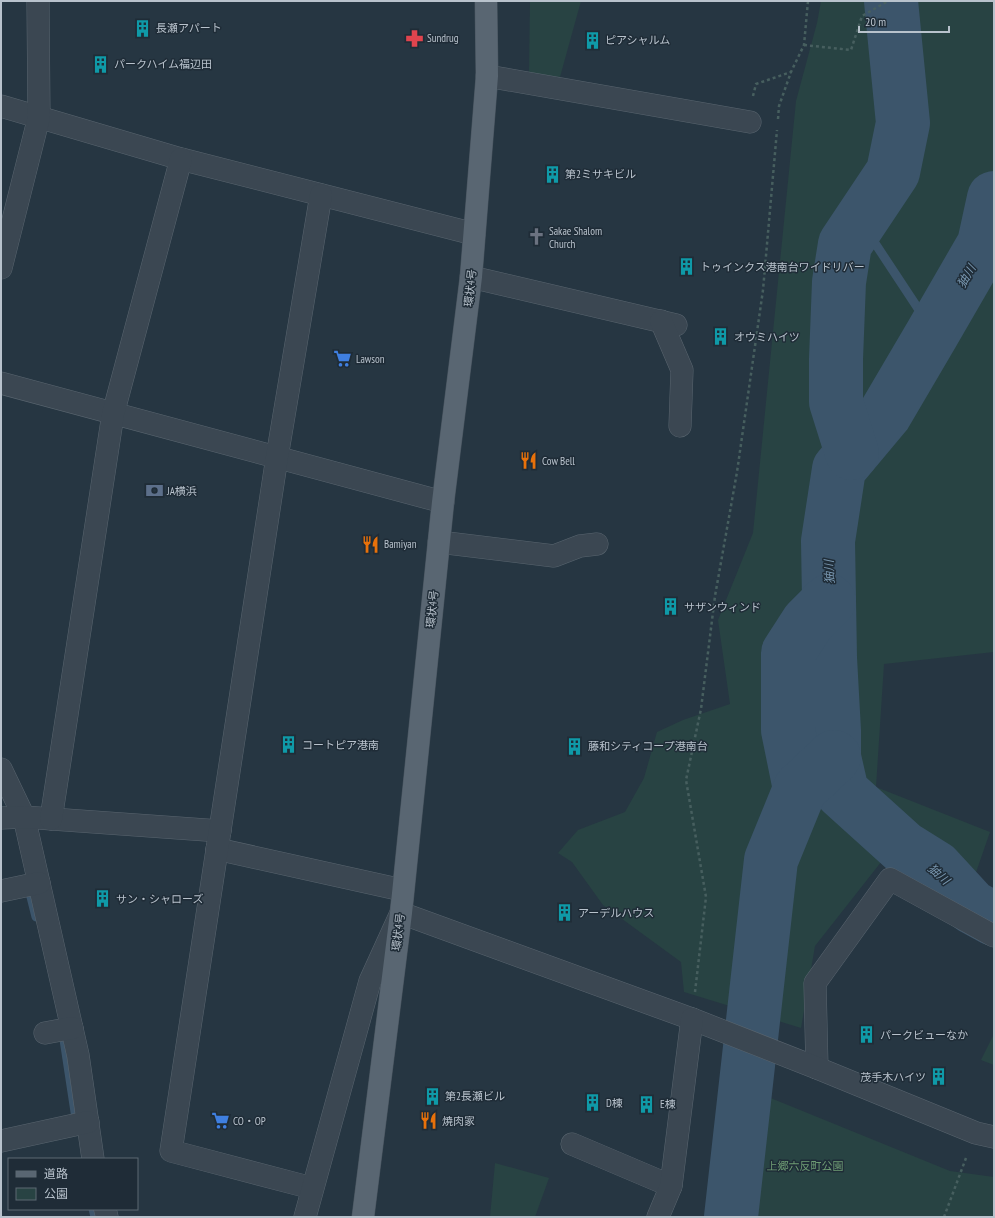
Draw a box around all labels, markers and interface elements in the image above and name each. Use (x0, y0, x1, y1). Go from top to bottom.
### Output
scale bar (859, 8, 949, 34)
text: 20 m (865, 14, 886, 29)
building icon: 長瀬アパート (133, 18, 153, 38)
place label: 長瀬アパート (156, 21, 222, 35)
pharmacy icon: Sundrug (404, 28, 424, 48)
building icon: ピアシャルム (582, 30, 602, 50)
place label: Sundrug (427, 31, 459, 45)
place label: ピアシャルム (605, 33, 670, 47)
building icon: パークハイム福辺田 (91, 54, 111, 74)
place label: パークハイム福辺田 (114, 57, 212, 71)
building icon: 第2ミサキビル (542, 164, 562, 184)
place label: 第2ミサキビル (565, 167, 636, 181)
place label: Sakae Shalom Church (549, 224, 602, 251)
church icon: Sakae Shalom Church (526, 227, 546, 247)
building icon: トゥインクス港南台ワイドリバー (677, 257, 697, 277)
place label: トゥインクス港南台ワイドリバー (700, 260, 865, 274)
water label: 㹨川 (954, 260, 979, 290)
street label: 環状4号 (461, 268, 479, 308)
building icon: オウミハイツ (711, 327, 731, 347)
place label: オウミハイツ (734, 330, 800, 344)
supermarket icon: Lawson (333, 349, 353, 369)
place label: Lawson (356, 352, 385, 366)
restaurant icon: Cow Bell (519, 451, 539, 471)
place label: Cow Bell (542, 454, 575, 468)
bank icon: JA横浜 (144, 481, 164, 501)
place label: JA横浜 (166, 484, 197, 498)
restaurant icon: Bamiyan (361, 534, 381, 554)
place label: Bamiyan (384, 537, 417, 551)
water label: 㹨川 (821, 558, 837, 584)
street label: 環状4号 (423, 589, 441, 629)
building icon: サザンウィンド (661, 597, 681, 617)
place label: サザンウィンド (684, 600, 761, 614)
building icon: コートピア港南 (279, 735, 299, 755)
building icon: 藤和シティコープ港南台 (565, 736, 585, 756)
place label: コートピア港南 (302, 738, 379, 752)
place label: 藤和シティコープ港南台 (588, 739, 708, 753)
water label: 㹨川 (925, 860, 954, 889)
building icon: サン・シャローズ (93, 889, 113, 909)
place label: サン・シャローズ (116, 892, 203, 906)
building icon: アーデルハウス (555, 903, 575, 923)
place label: アーデルハウス (578, 906, 654, 920)
street label: 環状4号 (389, 912, 407, 952)
building icon: パークビューなか (857, 1025, 877, 1045)
place label: パークビューなか (880, 1028, 968, 1042)
building icon: 茂手木ハイツ (929, 1067, 949, 1087)
place label: 茂手木ハイツ (860, 1070, 926, 1084)
building icon: 第2長瀬ビル (422, 1086, 442, 1106)
place label: 第2長瀬ビル (445, 1089, 505, 1103)
building icon: D棟 (583, 1093, 603, 1113)
building icon: E棟 (637, 1094, 657, 1114)
place label: D棟 (606, 1096, 623, 1110)
place label: E棟 (660, 1097, 676, 1111)
supermarket icon: CO・OP (210, 1111, 230, 1131)
restaurant icon: 焼肉家 (419, 1111, 439, 1131)
place label: CO・OP (233, 1114, 266, 1128)
place label: 焼肉家 (442, 1114, 475, 1128)
legend (8, 1158, 138, 1210)
park label: 上郷六反町公園 (767, 1159, 844, 1173)
text: 道路 (44, 1166, 68, 1181)
text: 公園 (44, 1186, 68, 1201)

